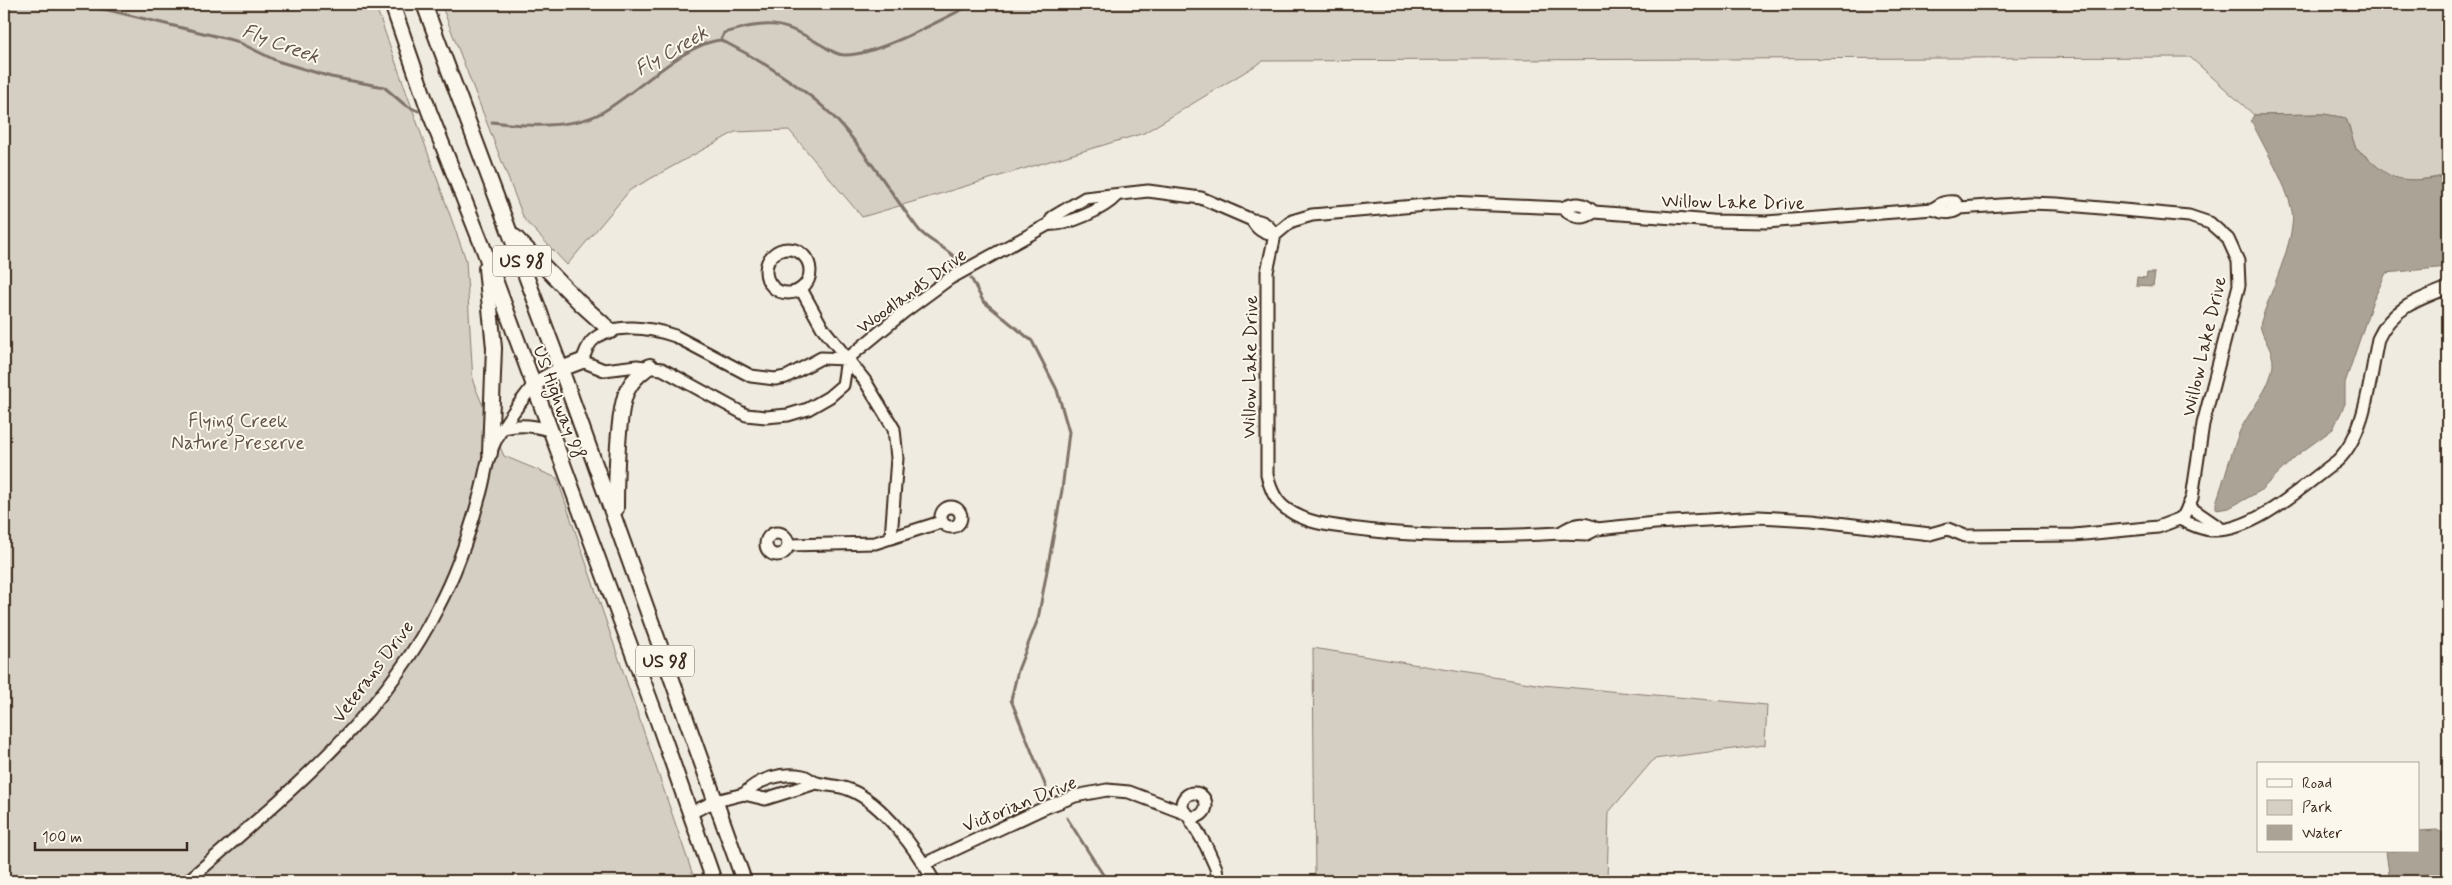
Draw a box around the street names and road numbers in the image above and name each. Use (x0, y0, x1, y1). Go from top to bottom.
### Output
street label: Willow Lake Drive (1661, 189, 1805, 216)
street label: Woodlands Drive (852, 243, 972, 340)
road number: US 98 (493, 246, 551, 276)
street label: Willow Lake Drive (2176, 274, 2233, 419)
street label: Willow Lake Drive (1237, 295, 1264, 439)
street label: US Highway 98 (525, 342, 591, 464)
street label: Veterans Drive (327, 616, 420, 728)
road number: US 98 (636, 646, 694, 676)
street label: Victorian Drive (959, 770, 1080, 839)

